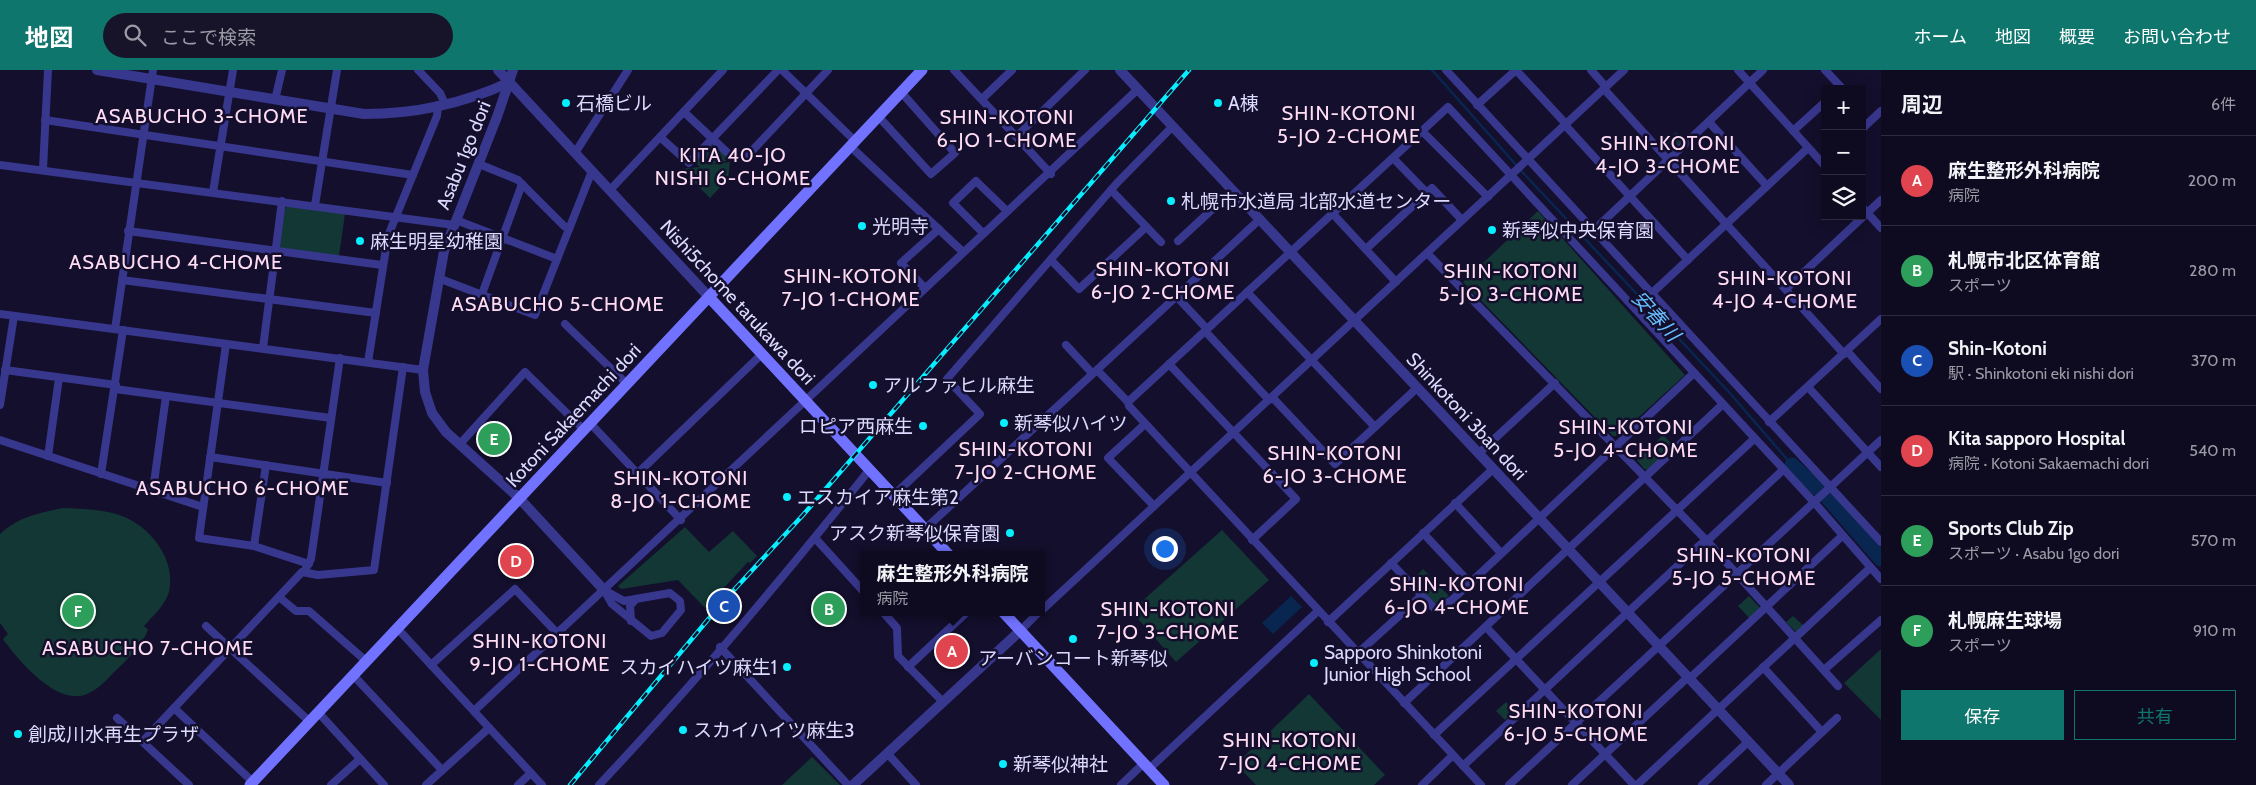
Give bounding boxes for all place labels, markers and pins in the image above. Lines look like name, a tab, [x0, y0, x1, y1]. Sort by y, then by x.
place label: 石橋ビル	[576, 92, 652, 115]
place label: A棟	[1228, 92, 1259, 115]
marker: 石橋ビル	[560, 97, 572, 109]
marker: A棟	[1212, 97, 1224, 109]
place label: 札幌市水道局 北部水道センター	[1181, 190, 1451, 213]
marker: 札幌市水道局 北部水道センター	[1165, 195, 1177, 207]
place label: 光明寺	[872, 215, 929, 238]
place label: 新琴似中央保育園	[1502, 219, 1654, 242]
marker: 光明寺	[856, 220, 868, 232]
marker: 新琴似中央保育園	[1486, 224, 1498, 236]
place label: 麻生明星幼稚園	[370, 230, 503, 253]
marker: 麻生明星幼稚園	[354, 235, 366, 247]
place label: アルファヒル麻生	[883, 374, 1035, 397]
marker: アルファヒル麻生	[867, 379, 879, 391]
place label: 新琴似ハイツ	[1014, 412, 1128, 435]
place label: ロピア西麻生	[799, 415, 913, 438]
marker: 新琴似ハイツ	[998, 417, 1010, 429]
pin: E	[478, 420, 510, 458]
marker: ロピア西麻生	[917, 420, 929, 432]
place label: エスカイア麻生第2	[797, 486, 959, 509]
marker: エスカイア麻生第2	[781, 491, 793, 503]
place label: アスク新琴似保育園	[829, 522, 1000, 545]
marker: アスク新琴似保育園	[1004, 527, 1016, 539]
pin: D	[500, 542, 532, 580]
pin: C	[708, 587, 740, 625]
pin: B	[813, 590, 845, 628]
pin: F	[62, 592, 94, 630]
pin: A	[936, 632, 968, 670]
marker: アーバンコート新琴似	[1067, 633, 1079, 645]
place label: Sapporo Shinkotoni Junior High School	[1323, 641, 1482, 686]
place label: アーバンコート新琴似	[978, 647, 1168, 670]
place label: スカイハイツ麻生1	[620, 656, 777, 679]
marker: Sapporo Shinkotoni Junior High School	[1308, 657, 1320, 669]
marker: スカイハイツ麻生1	[781, 661, 793, 673]
place label: スカイハイツ麻生3	[693, 719, 855, 742]
place label: 創成川水再生プラザ	[28, 723, 199, 746]
marker: スカイハイツ麻生3	[677, 724, 689, 736]
marker: 創成川水再生プラザ	[12, 728, 24, 740]
place label: 新琴似神社	[1013, 753, 1108, 776]
marker: 新琴似神社	[997, 758, 1009, 770]

